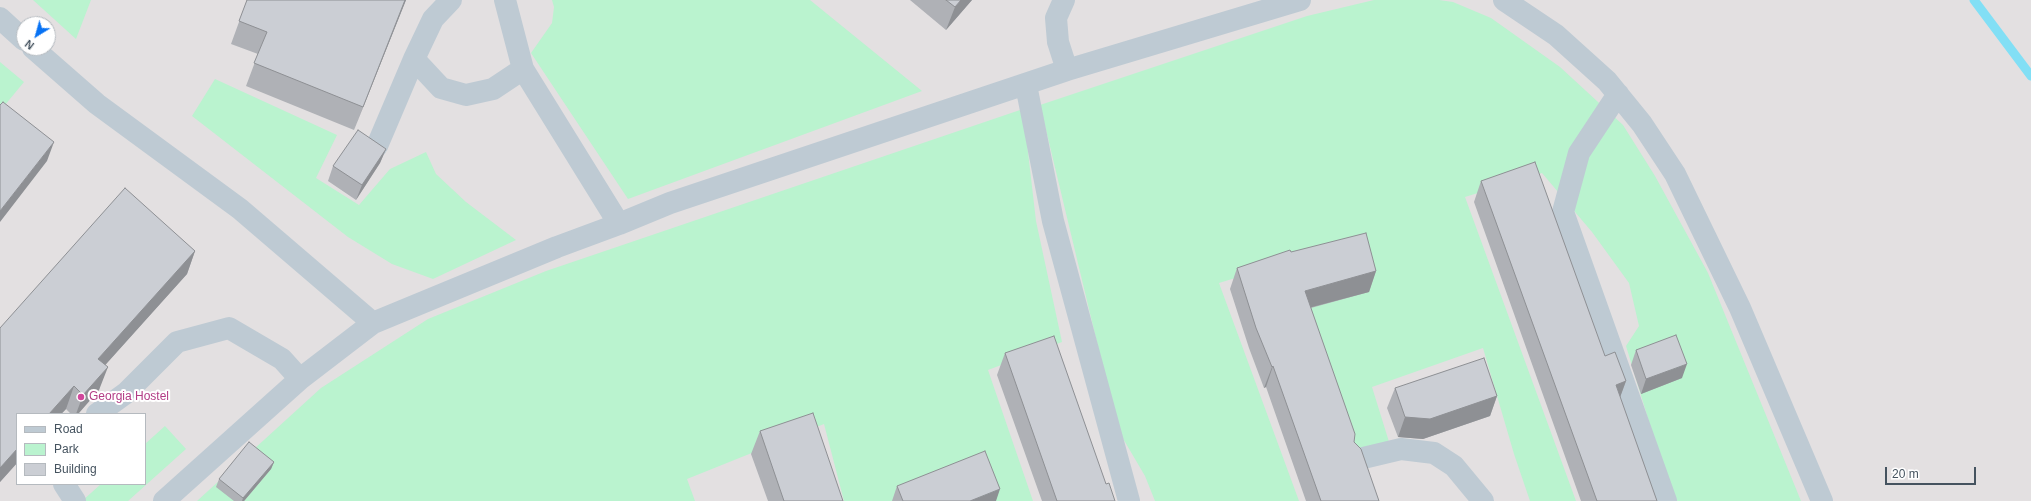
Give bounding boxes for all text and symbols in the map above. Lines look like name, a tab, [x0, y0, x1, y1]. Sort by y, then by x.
north arrow	[16, 16, 56, 56]
text: N	[23, 38, 36, 52]
place label: Georgia Hostel	[89, 390, 169, 404]
marker: Georgia Hostel	[76, 392, 86, 402]
legend	[16, 413, 146, 485]
text: Road	[54, 422, 83, 436]
text: Park	[54, 442, 79, 456]
scale bar	[1887, 459, 1978, 485]
text: Building	[54, 462, 97, 476]
text: 20 m	[1892, 467, 1919, 481]

